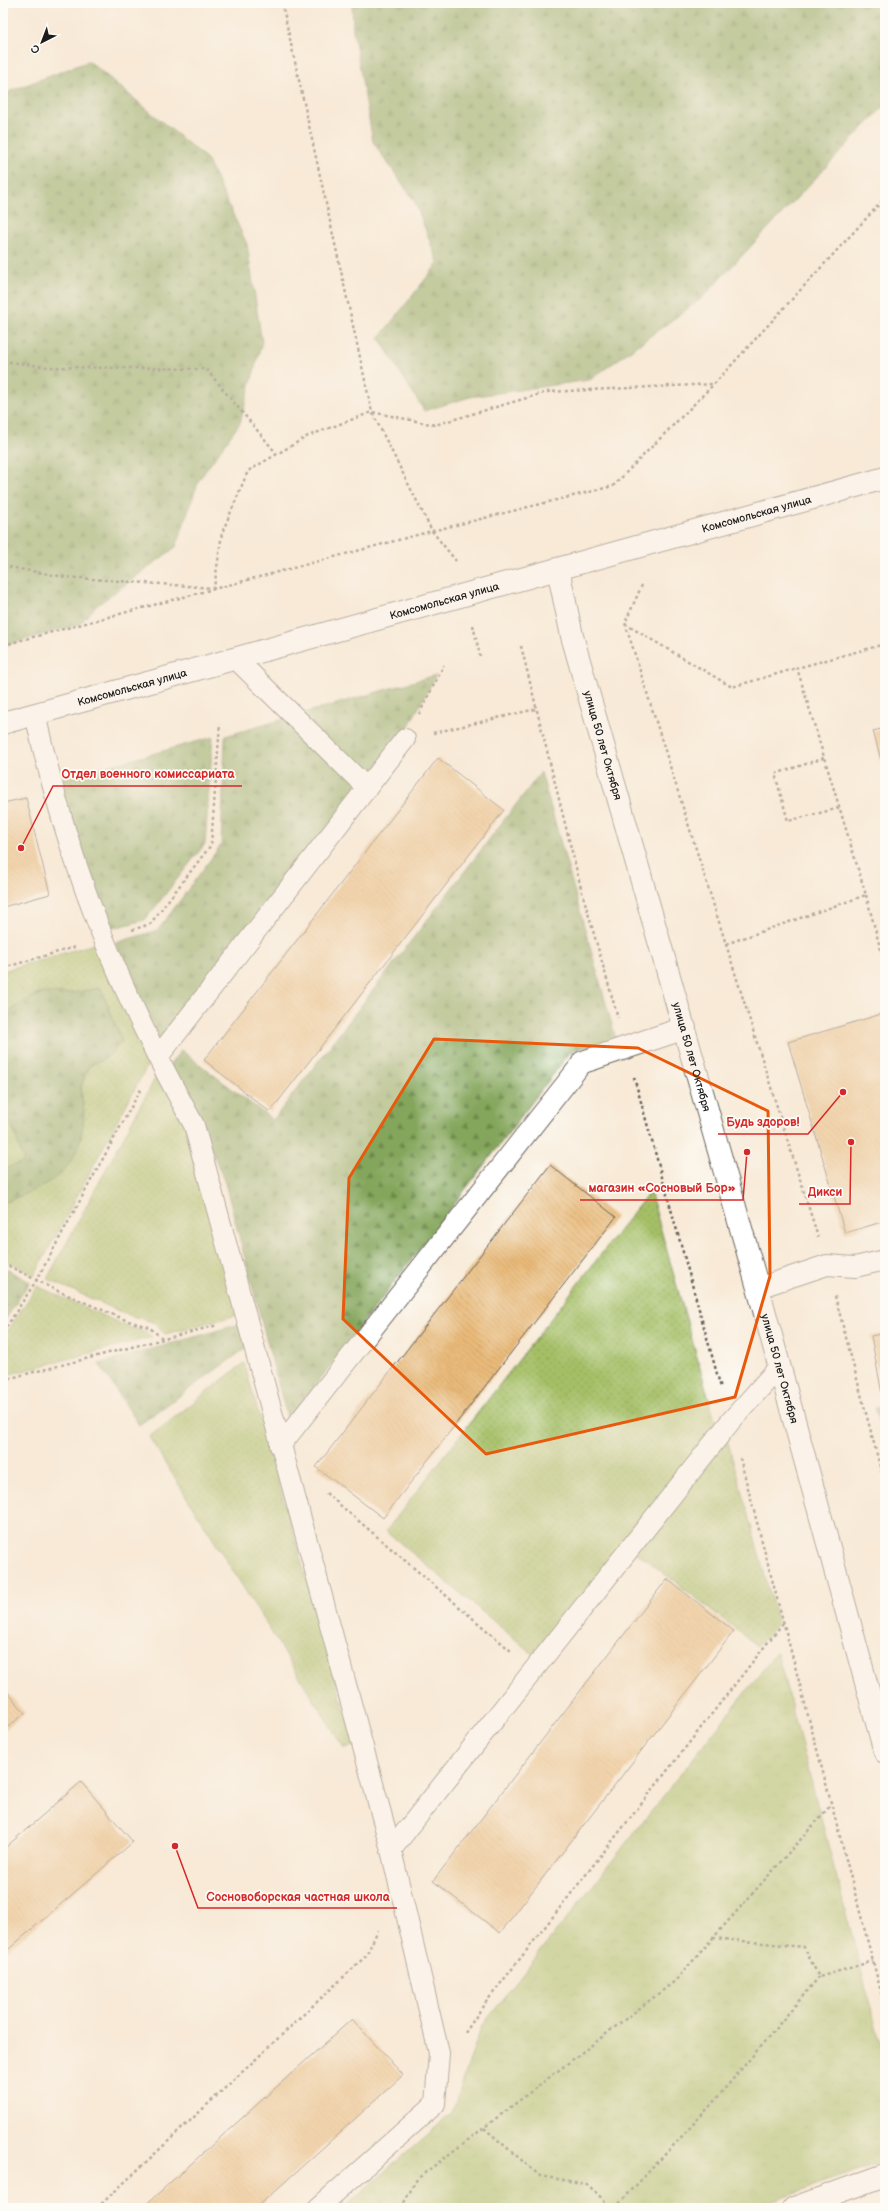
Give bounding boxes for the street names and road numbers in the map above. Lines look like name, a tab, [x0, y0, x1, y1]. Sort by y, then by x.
street label: Комсомольская улица	[700, 492, 813, 535]
street label: Комсомольская улица	[388, 579, 501, 622]
street label: Комсомольская улица	[76, 666, 189, 709]
street label: улица 50 лет Октября	[581, 689, 625, 801]
street label: улица 50 лет Октября	[670, 1001, 714, 1113]
street label: улица 50 лет Октября	[759, 1312, 801, 1425]

